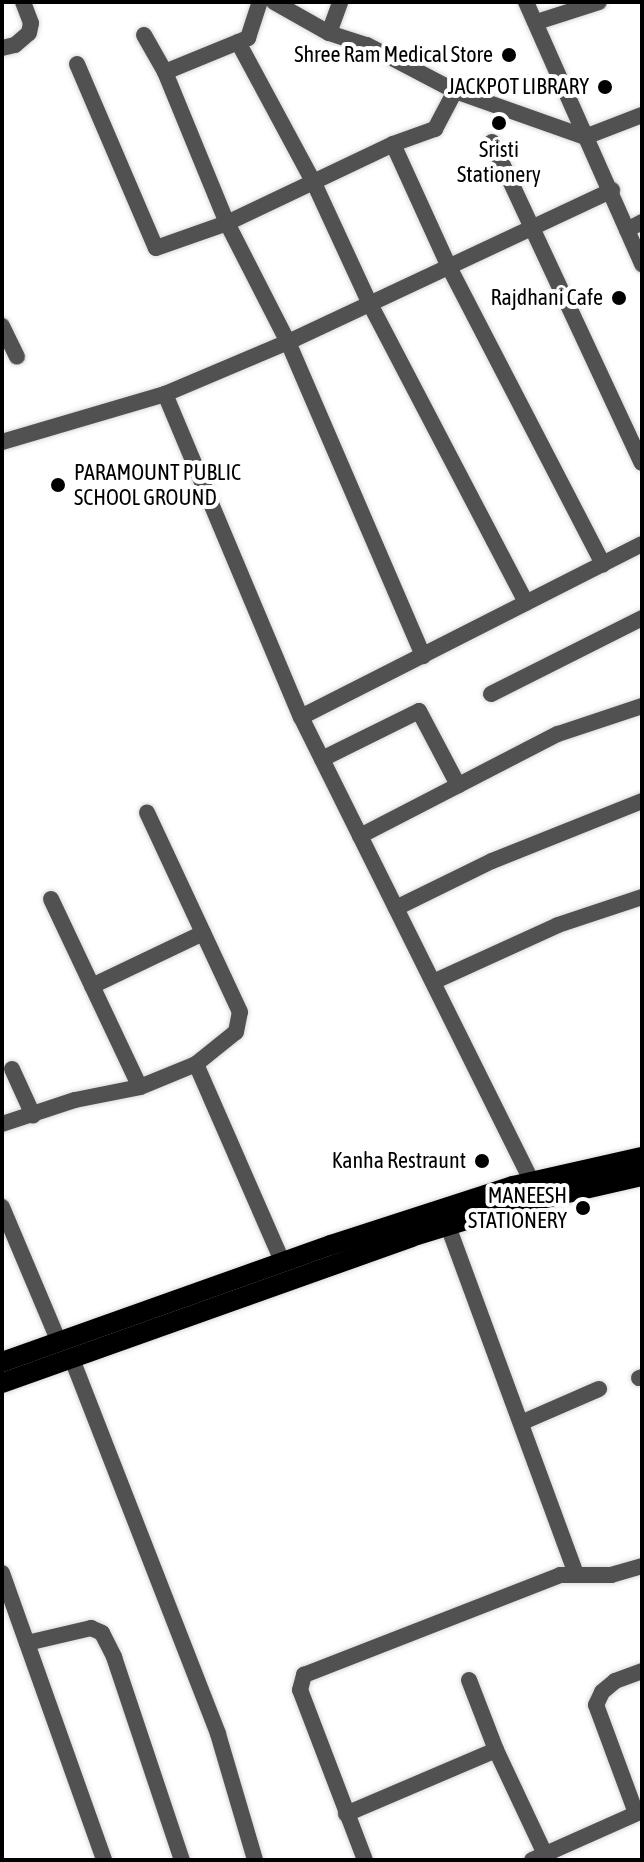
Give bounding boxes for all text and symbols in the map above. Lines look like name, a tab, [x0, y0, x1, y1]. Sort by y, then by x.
place label: Shree Ram Medical Store	[294, 42, 493, 68]
marker: Shree Ram Medical Store	[500, 46, 518, 64]
place label: JACKPOT LIBRARY	[448, 74, 589, 100]
marker: JACKPOT LIBRARY	[596, 78, 614, 96]
marker: Sristi Stationery	[490, 114, 508, 132]
place label: Sristi Stationery	[457, 136, 541, 188]
place label: Rajdhani Cafe	[490, 285, 603, 311]
marker: Rajdhani Cafe	[610, 289, 628, 307]
place label: PARAMOUNT PUBLIC SCHOOL GROUND	[74, 459, 241, 510]
marker: PARAMOUNT PUBLIC SCHOOL GROUND	[49, 476, 67, 494]
place label: Kanha Restraunt	[332, 1148, 466, 1174]
marker: Kanha Restraunt	[473, 1152, 491, 1170]
place label: MANEESH STATIONERY	[468, 1182, 567, 1234]
marker: MANEESH STATIONERY	[574, 1199, 592, 1217]

